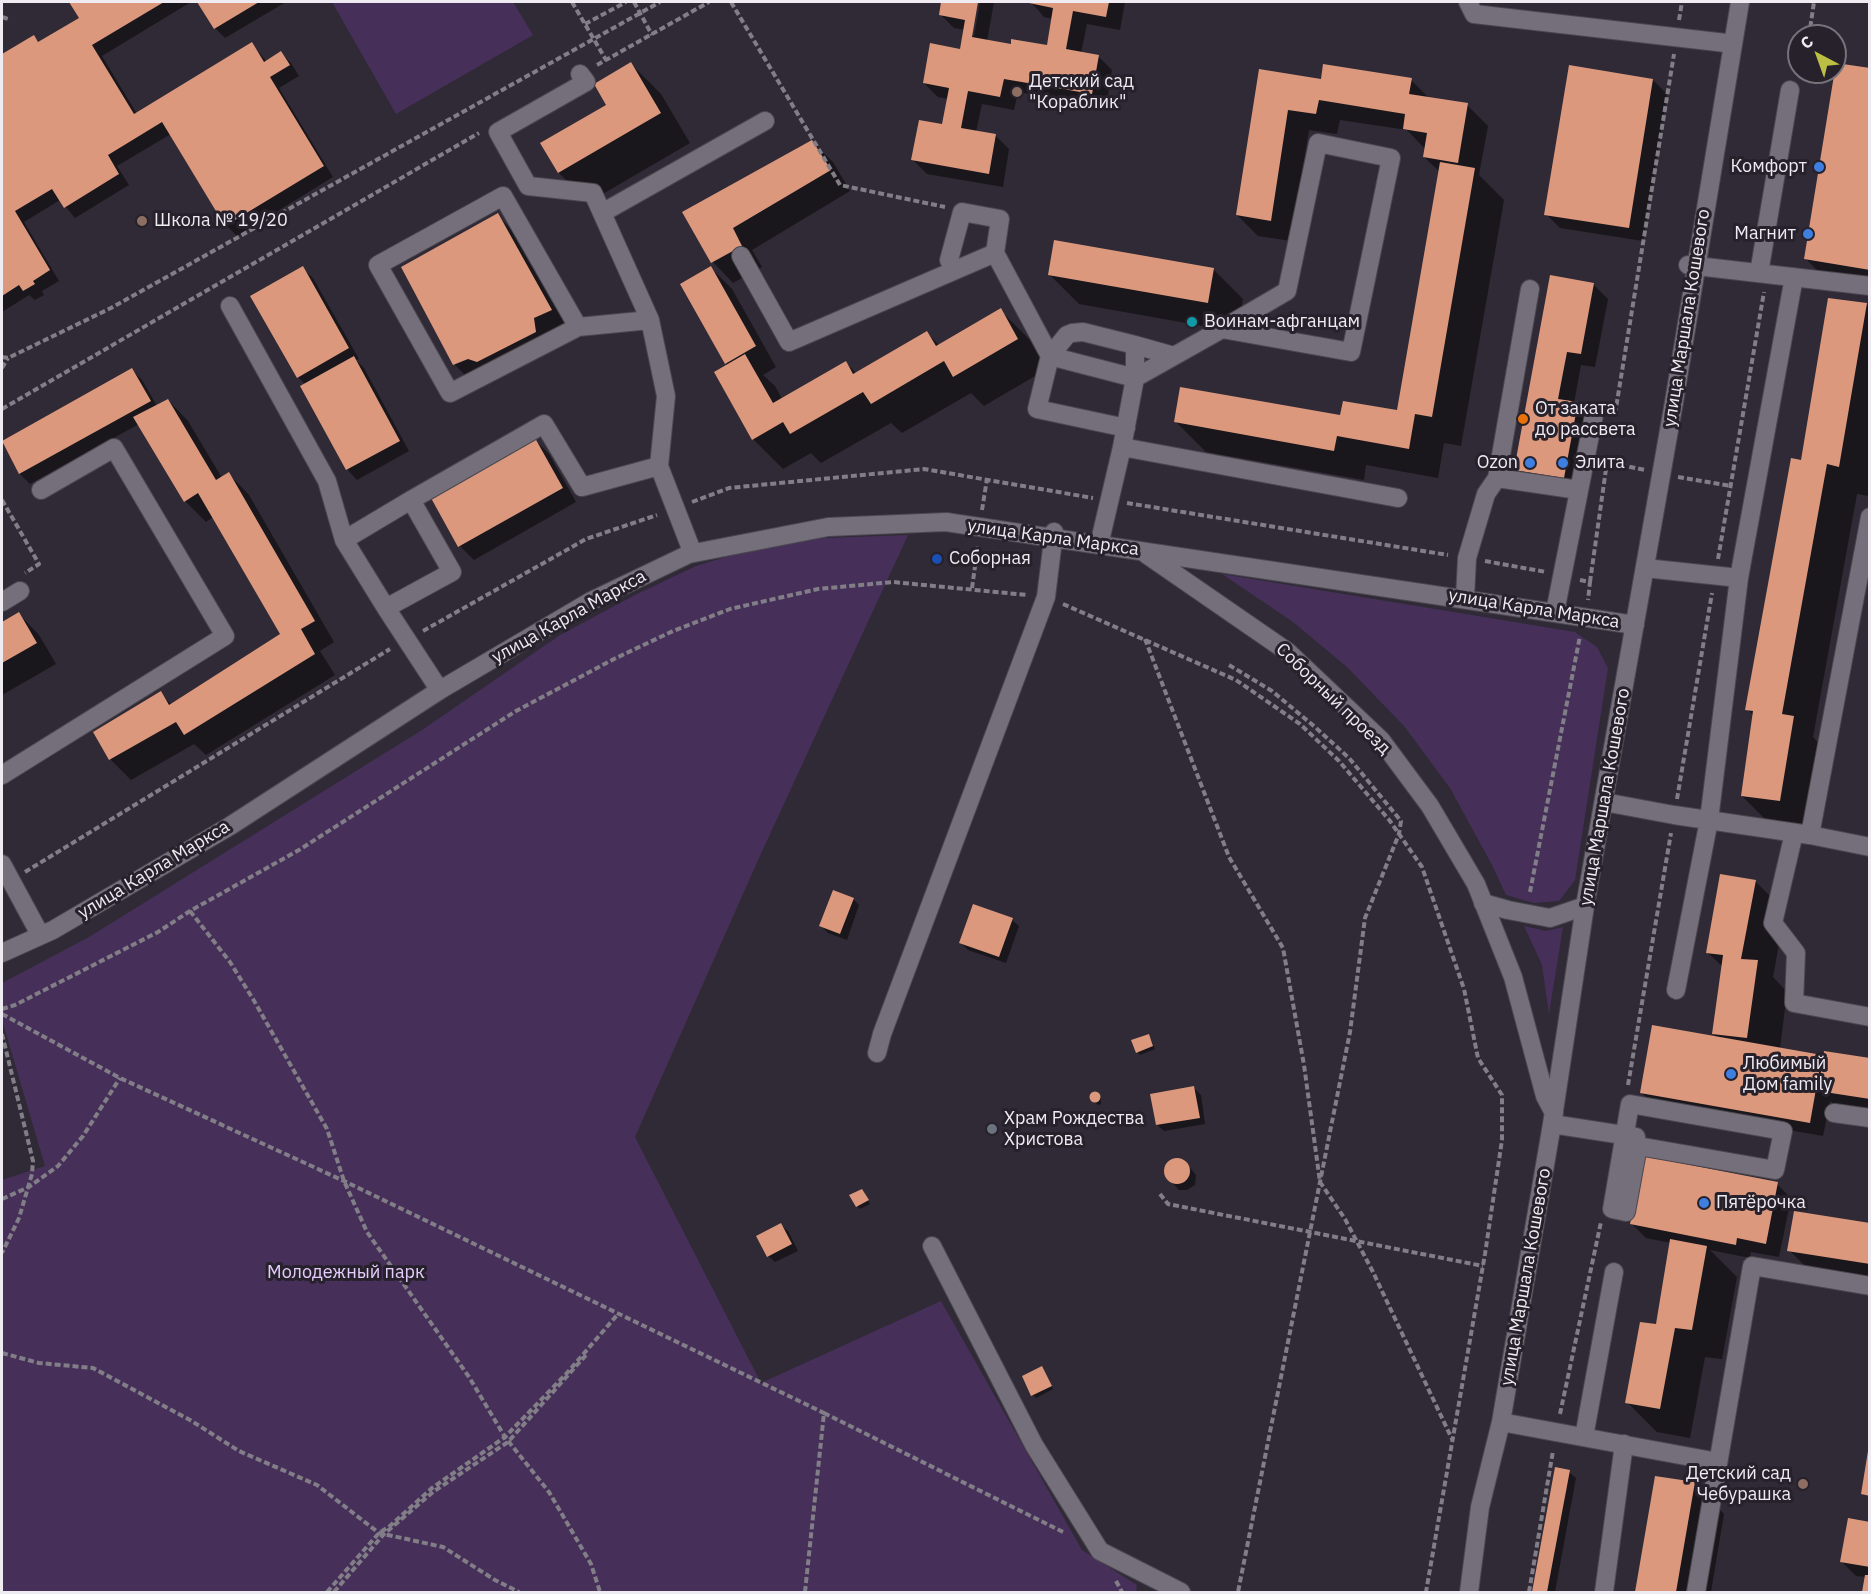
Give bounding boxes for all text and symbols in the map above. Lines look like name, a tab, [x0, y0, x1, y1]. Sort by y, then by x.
north arrow	[1787, 24, 1847, 84]
text: С	[1796, 31, 1817, 53]
place label: Детский сад "Кораблик"	[1029, 71, 1134, 113]
marker: Детский сад "Кораблик"	[1010, 85, 1024, 99]
place label: Комфорт	[1731, 156, 1807, 178]
marker: Комфорт	[1812, 160, 1826, 174]
street label: улица Маршала Кошевого	[1659, 207, 1715, 429]
place label: Школа № 19/20	[154, 210, 288, 232]
marker: Школа № 19/20	[135, 214, 149, 228]
place label: Магнит	[1734, 223, 1796, 245]
marker: Магнит	[1801, 227, 1815, 241]
place label: Воинам-афганцам	[1204, 311, 1360, 333]
marker: Воинам-афганцам	[1185, 315, 1199, 329]
place label: От заката до рассвета	[1535, 398, 1636, 440]
marker: От заката до рассвета	[1516, 412, 1530, 426]
place label: Ozon	[1477, 452, 1518, 474]
place label: Элита	[1575, 452, 1625, 474]
marker: Ozon	[1523, 456, 1537, 470]
marker: Элита	[1556, 456, 1570, 470]
street label: улица Карла Маркса	[966, 515, 1140, 561]
place label: Соборная	[949, 548, 1031, 570]
marker: Соборная	[930, 552, 944, 566]
street label: улица Карла Маркса	[488, 566, 650, 668]
street label: улица Карла Маркса	[1447, 585, 1621, 633]
street label: Соборный проезд	[1271, 639, 1395, 759]
street label: улица Маршала Кошевого	[1575, 687, 1635, 907]
street label: улица Карла Маркса	[74, 816, 234, 924]
place label: Любимый Дом family	[1743, 1053, 1832, 1096]
marker: Любимый Дом family	[1724, 1067, 1738, 1081]
place label: Храм Рождества Христова	[1004, 1108, 1144, 1150]
marker: Храм Рождества Христова	[985, 1122, 999, 1136]
street label: улица Маршала Кошевого	[1496, 1167, 1556, 1387]
place label: Пятёрочка	[1716, 1192, 1806, 1214]
marker: Пятёрочка	[1697, 1196, 1711, 1210]
park label: Молодежный парк	[267, 1262, 425, 1284]
place label: Детский сад Чебурашка	[1686, 1463, 1791, 1506]
marker: Детский сад Чебурашка	[1796, 1477, 1810, 1491]

